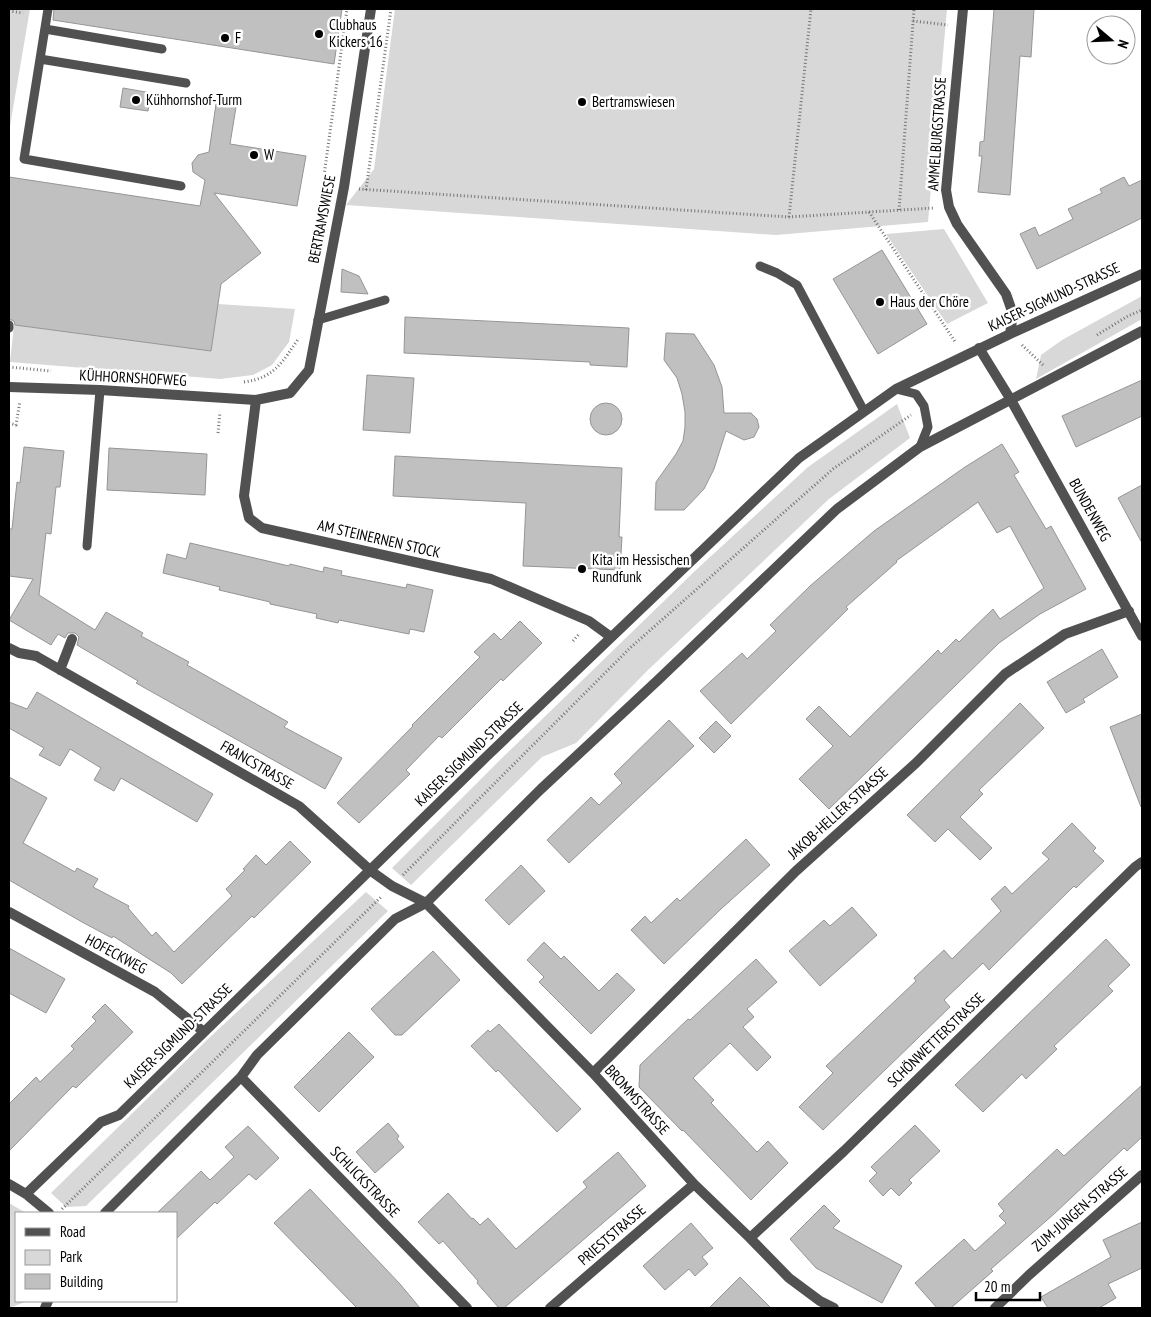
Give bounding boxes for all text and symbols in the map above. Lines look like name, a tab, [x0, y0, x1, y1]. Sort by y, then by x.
place label: Clubhaus Kickers 16	[329, 15, 383, 51]
north arrow	[1086, 15, 1136, 65]
place label: F	[235, 28, 241, 47]
marker: Clubhaus Kickers 16	[313, 28, 325, 40]
marker: F	[219, 32, 231, 44]
text: N	[1114, 38, 1133, 51]
street label: AMMELBURGSTRASSE	[923, 76, 950, 192]
place label: Kühhornshof-Turm	[146, 90, 242, 109]
place label: Bertramswiesen	[592, 92, 675, 111]
marker: Kühhornshof-Turm	[130, 94, 142, 106]
marker: Bertramswiesen	[576, 96, 588, 108]
place label: W	[264, 145, 274, 164]
marker: W	[248, 149, 260, 161]
street label: BERTRAMSWIESE	[304, 173, 339, 265]
street label: KAISER-SIGMUND-STRASSE	[985, 258, 1123, 335]
place label: Haus der Chöre	[890, 292, 969, 311]
marker: Haus der Chöre	[874, 296, 886, 308]
street label: KÜHHORNSHOFWEG	[79, 365, 187, 390]
street label: BUNDENWEG	[1065, 475, 1116, 545]
street label: AM STEINERNEN STOCK	[316, 515, 443, 562]
place label: Kita im Hessischen Rundfunk	[592, 550, 690, 586]
marker: Kita im Hessischen Rundfunk	[576, 563, 588, 575]
street label: KAISER-SIGMUND-STRASSE	[411, 697, 527, 810]
street label: FRANCSTRASSE	[217, 736, 297, 793]
street label: JAKOB-HELLER-STRASSE	[783, 763, 892, 863]
street label: HOFECKWEG	[82, 929, 150, 978]
street label: KAISER-SIGMUND-STRASSE	[120, 979, 236, 1092]
street label: SCHÖNWETTERSTRASSE	[883, 988, 988, 1091]
street label: BROMMSTRASSE	[601, 1061, 674, 1139]
street label: SCHLICKSTRASSE	[327, 1142, 404, 1221]
street label: ZUM-JUNGEN-STRASSE	[1028, 1162, 1131, 1255]
street label: PRIESTSTRASSE	[574, 1200, 649, 1269]
legend	[15, 1212, 178, 1302]
text: Road	[60, 1222, 86, 1241]
text: Park	[60, 1247, 82, 1266]
scale bar	[976, 1270, 1040, 1302]
text: Building	[60, 1272, 103, 1291]
text: 20 m	[984, 1277, 1010, 1296]

